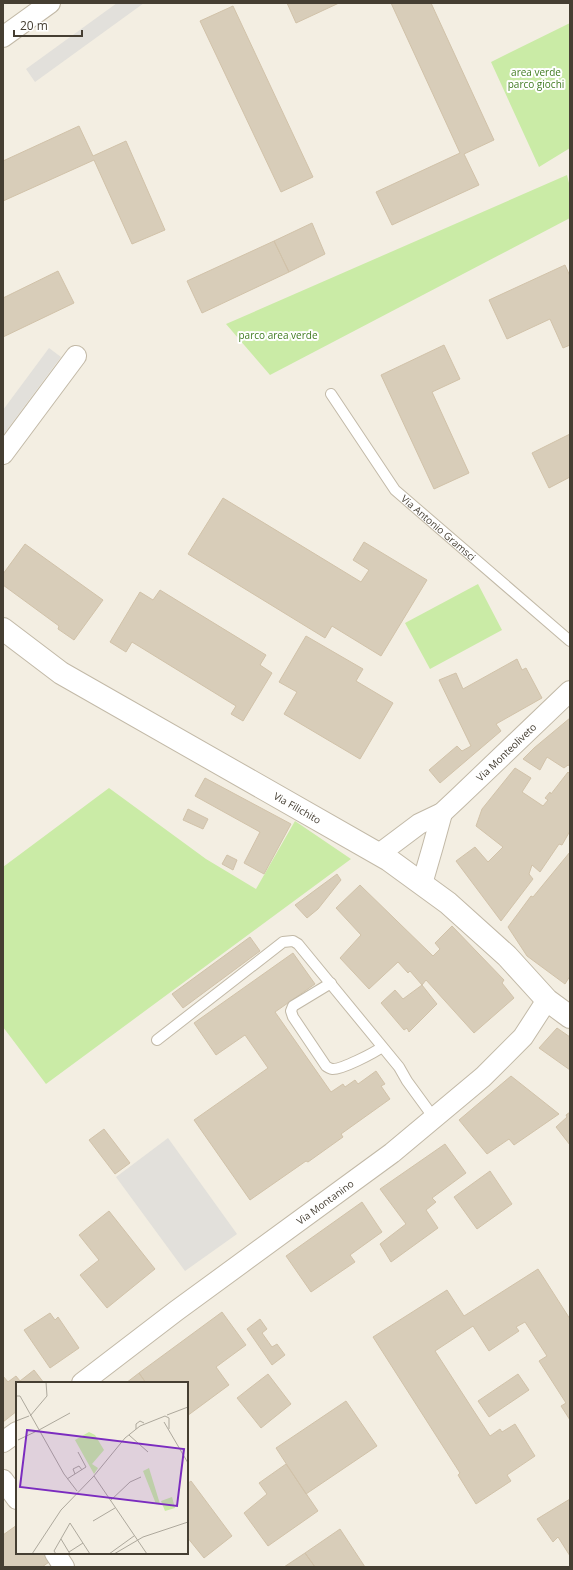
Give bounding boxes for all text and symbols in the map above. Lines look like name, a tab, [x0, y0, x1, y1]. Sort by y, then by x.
scale bar	[14, 12, 82, 38]
text: 20 m	[20, 17, 48, 34]
park label: area verde parco giochi	[508, 65, 564, 91]
park label: parco area verde	[238, 328, 318, 342]
street label: Via Antonio Gramsci	[398, 492, 479, 564]
street label: Via Monteoliveto	[473, 720, 539, 784]
street label: Via Filichito	[271, 789, 324, 827]
street label: Via Montanino	[293, 1176, 356, 1228]
inset map	[16, 1382, 188, 1554]

